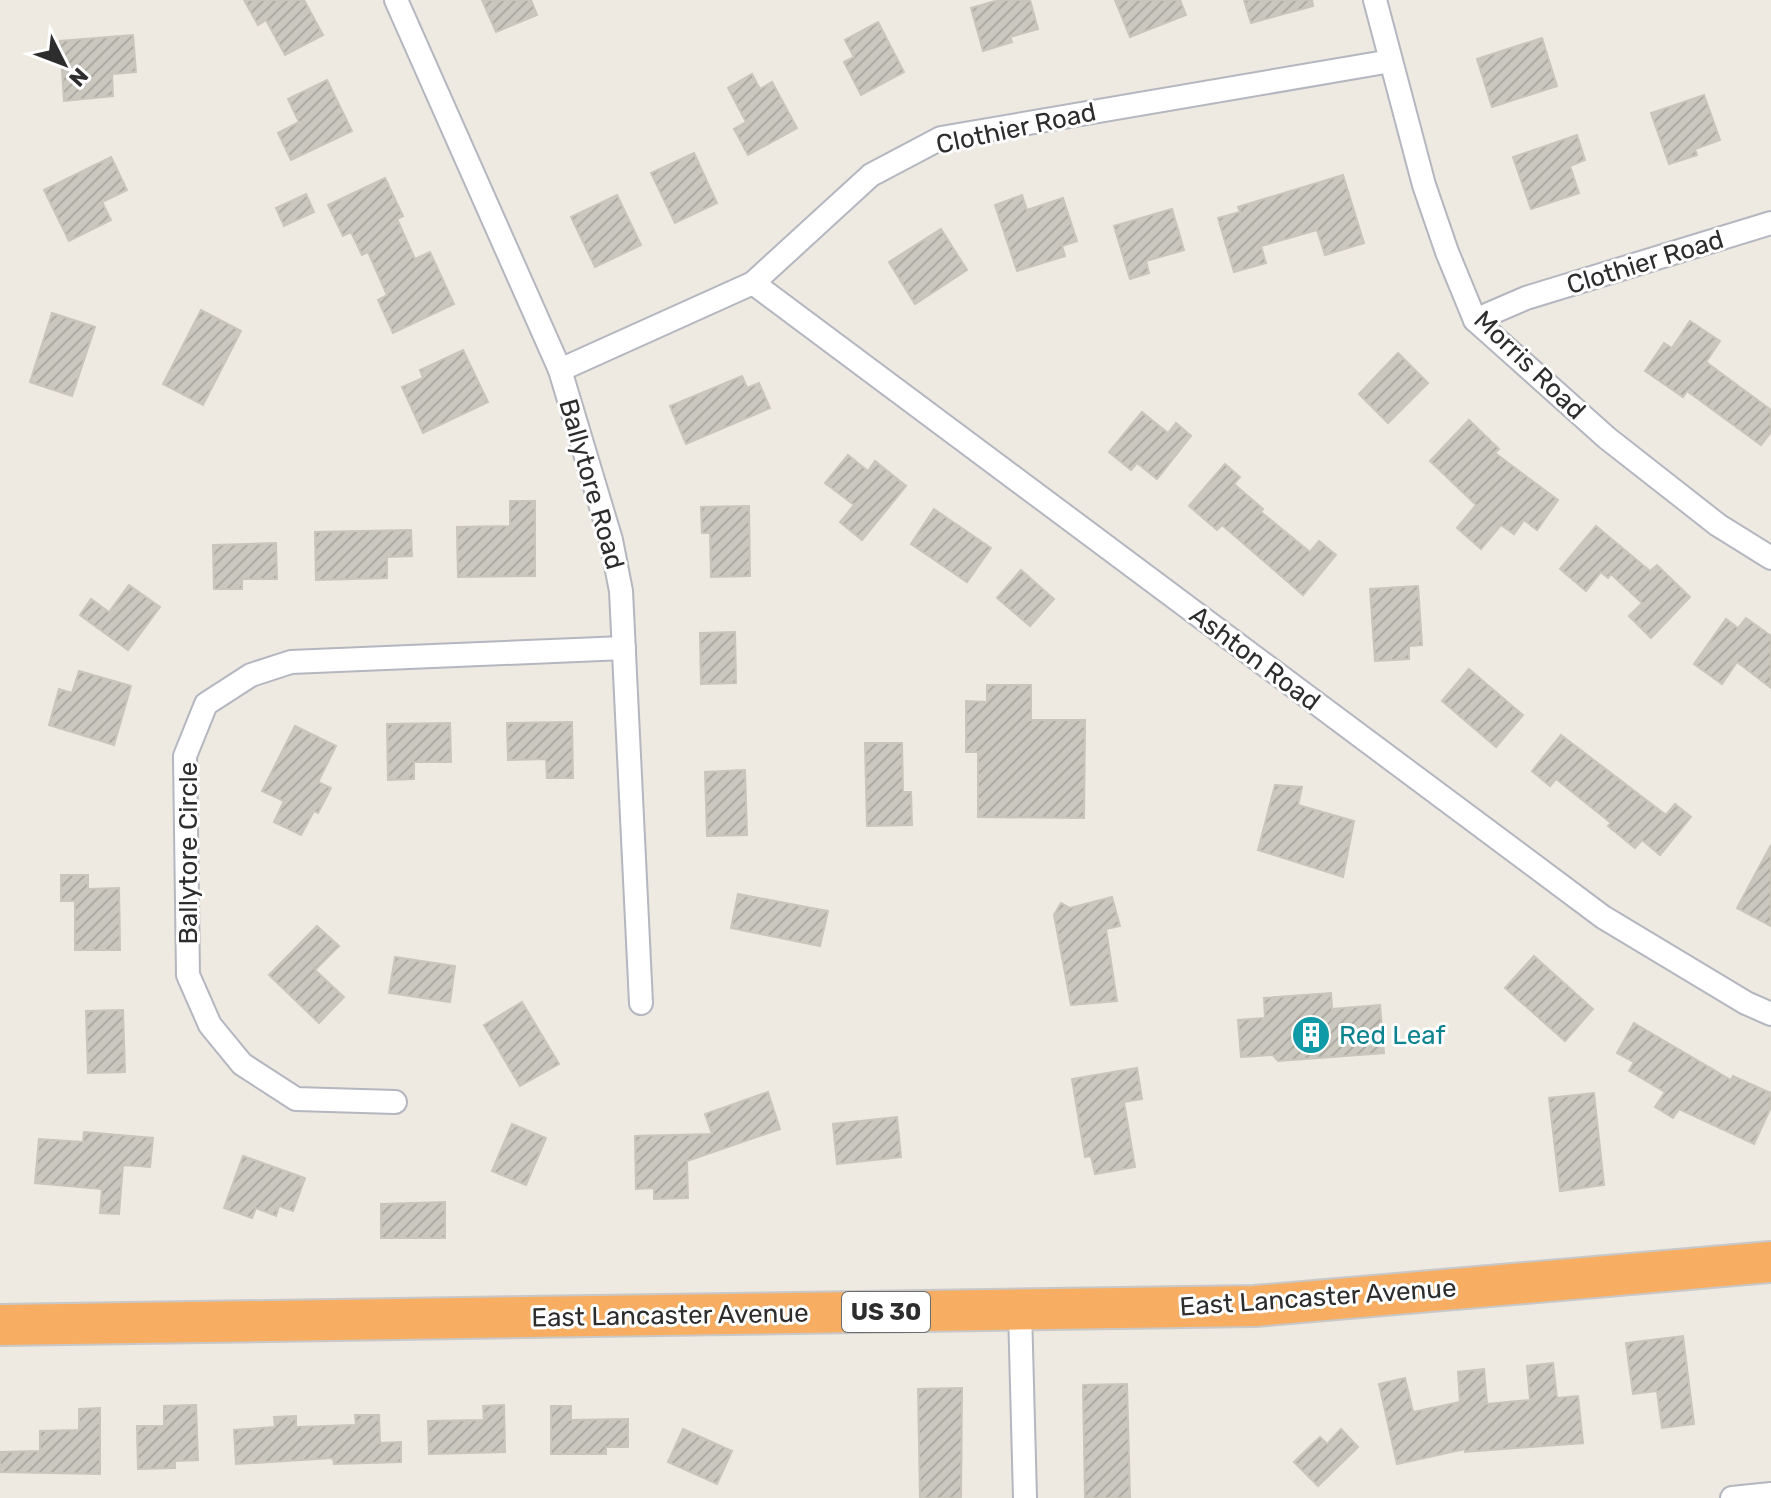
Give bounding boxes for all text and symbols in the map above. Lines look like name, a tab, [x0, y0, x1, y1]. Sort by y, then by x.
north arrow	[24, 24, 104, 104]
text: N	[63, 62, 94, 92]
street label: Clothier Road	[933, 96, 1099, 161]
street label: Clothier Road	[1563, 224, 1727, 301]
street label: Morris Road	[1467, 305, 1592, 426]
street label: Ballytore Road	[552, 395, 631, 573]
street label: Ashton Road	[1183, 599, 1326, 717]
street label: Ballytore Circle	[173, 762, 204, 944]
building icon: Red Leaf	[1290, 1014, 1332, 1056]
place label: Red Leaf	[1339, 1020, 1445, 1051]
street label: East Lancaster Avenue	[1179, 1272, 1457, 1323]
road number: US 30	[842, 1292, 930, 1332]
street label: East Lancaster Avenue	[531, 1298, 809, 1333]

